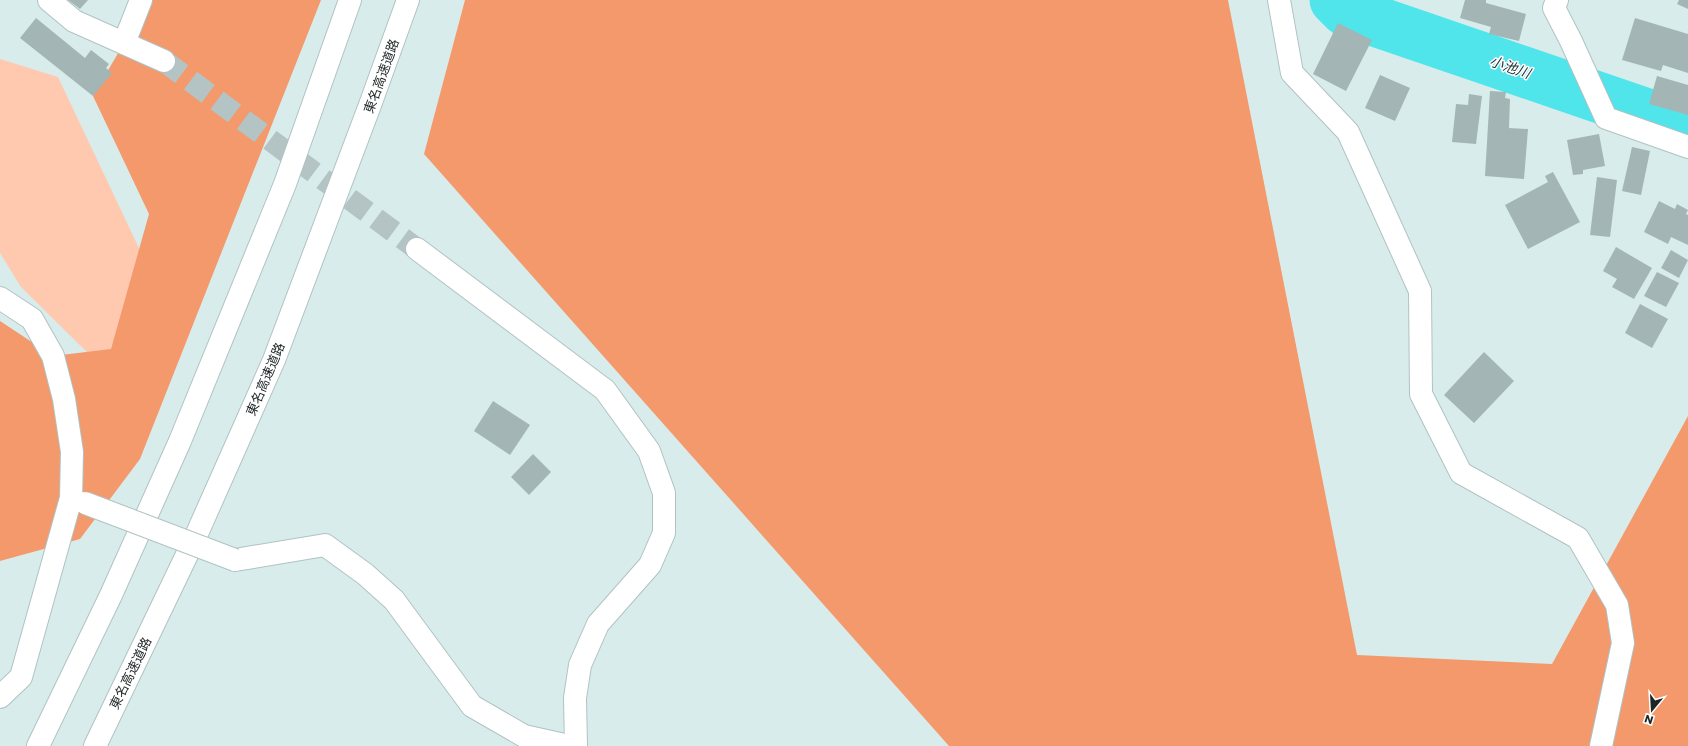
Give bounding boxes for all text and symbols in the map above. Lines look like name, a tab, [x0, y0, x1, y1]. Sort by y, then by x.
street label: 東名高速道路	[359, 36, 404, 116]
water label: 小池川	[1487, 51, 1535, 84]
street label: 東名高速道路	[241, 340, 289, 419]
street label: 東名高速道路	[105, 634, 156, 712]
north arrow	[1632, 690, 1672, 730]
text: N	[1642, 711, 1655, 728]

